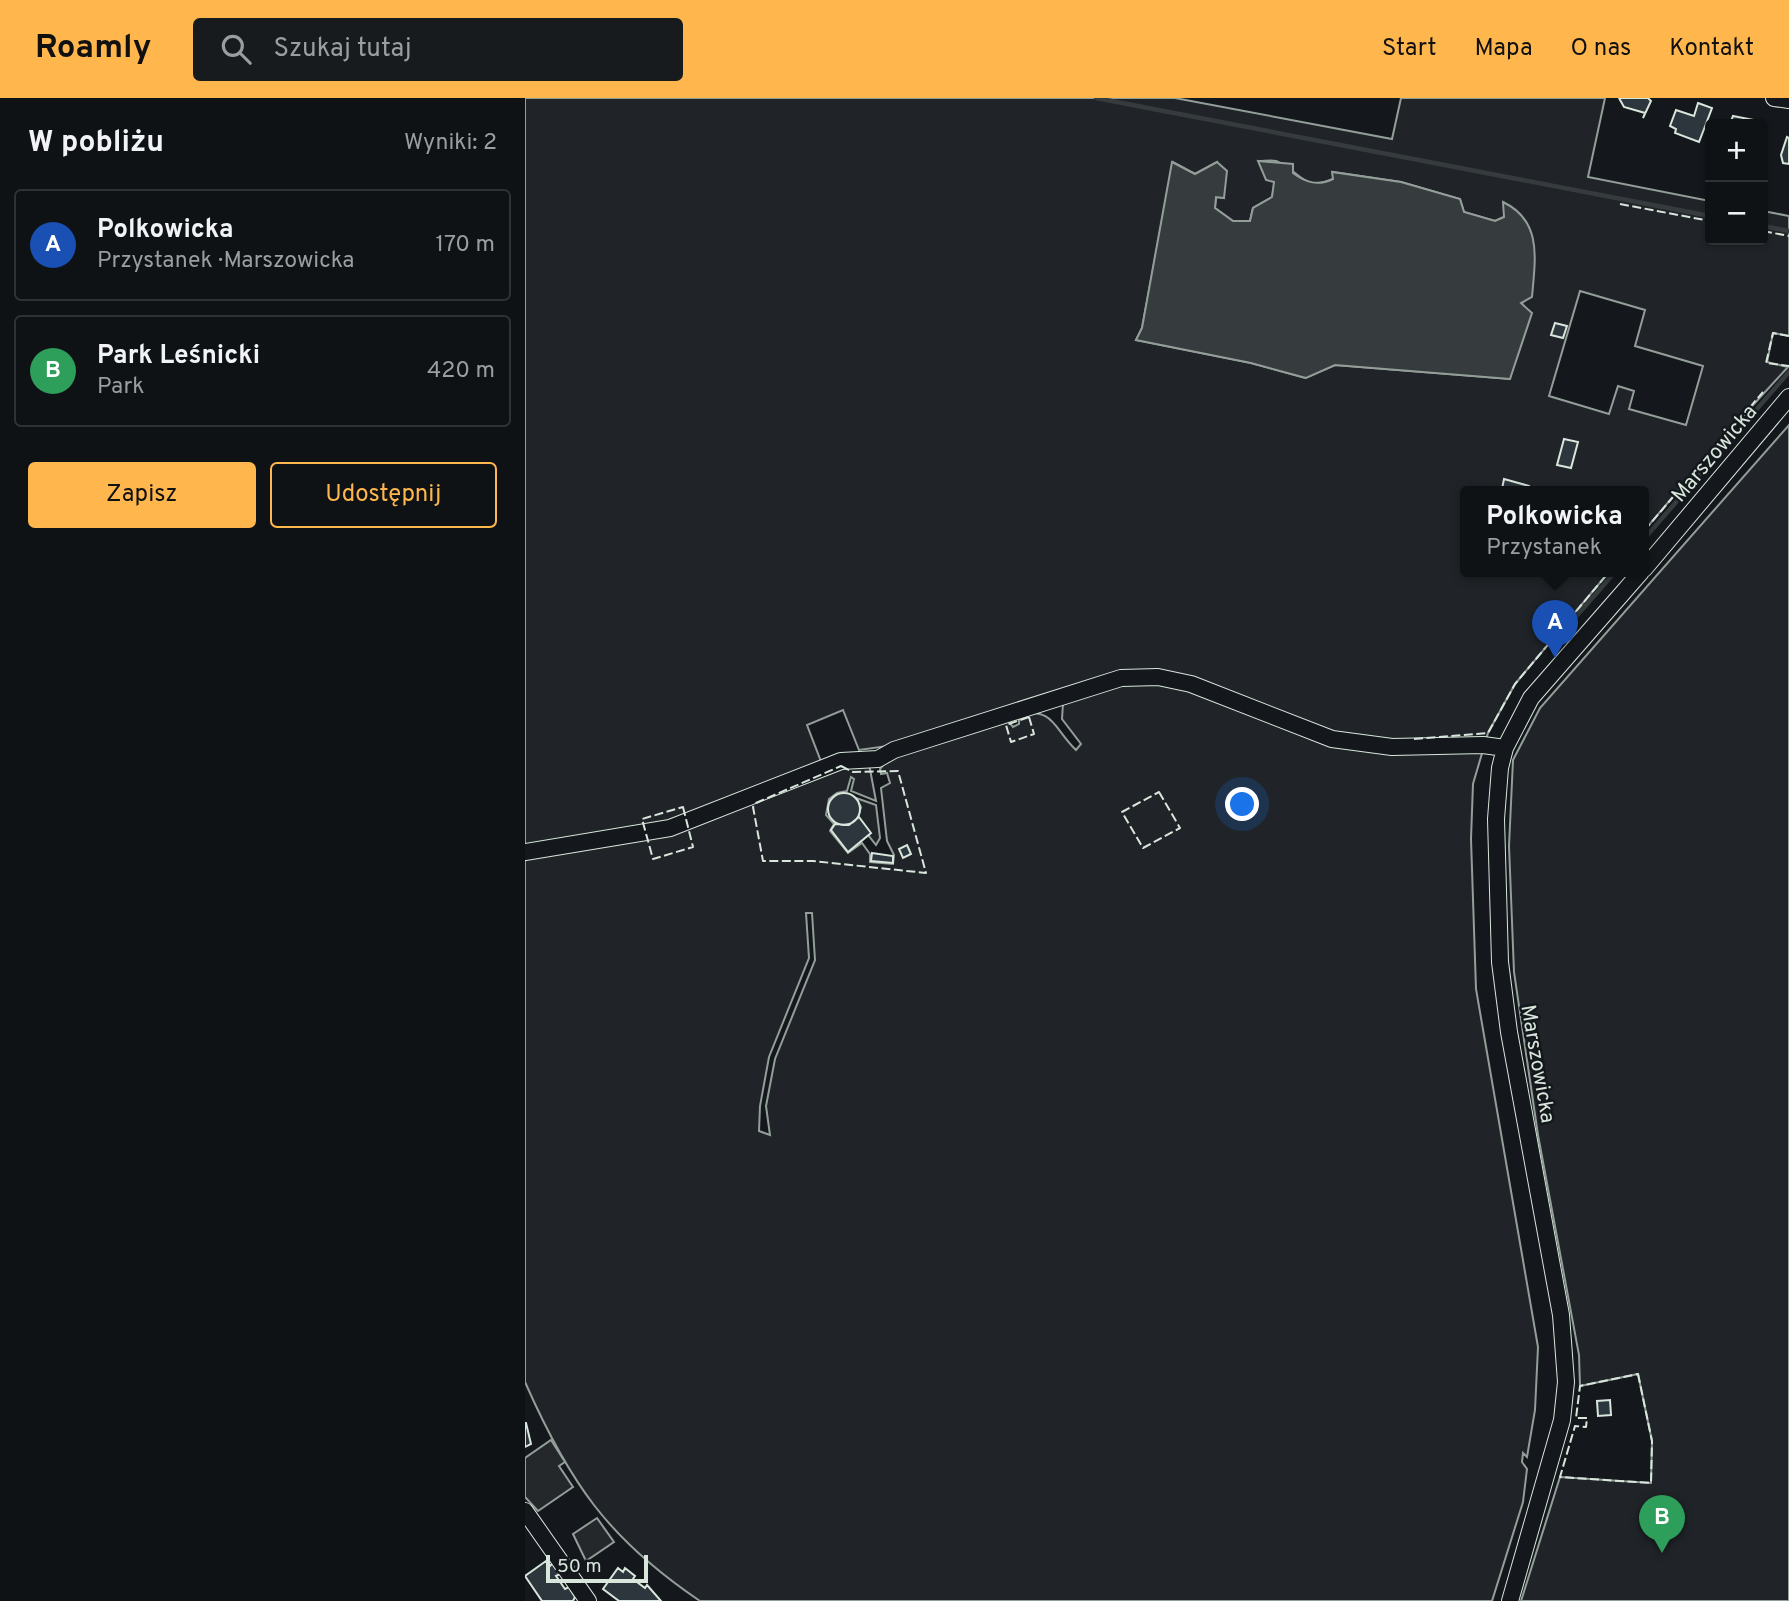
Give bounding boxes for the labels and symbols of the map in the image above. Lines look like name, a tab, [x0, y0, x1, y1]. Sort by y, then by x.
street label: Marszowicka	[1666, 400, 1764, 508]
pin: A	[1532, 600, 1578, 658]
your location	[1225, 787, 1259, 821]
street label: Marszowicka	[1513, 1003, 1561, 1125]
pin: B	[1639, 1495, 1685, 1553]
scale bar	[546, 1552, 647, 1584]

